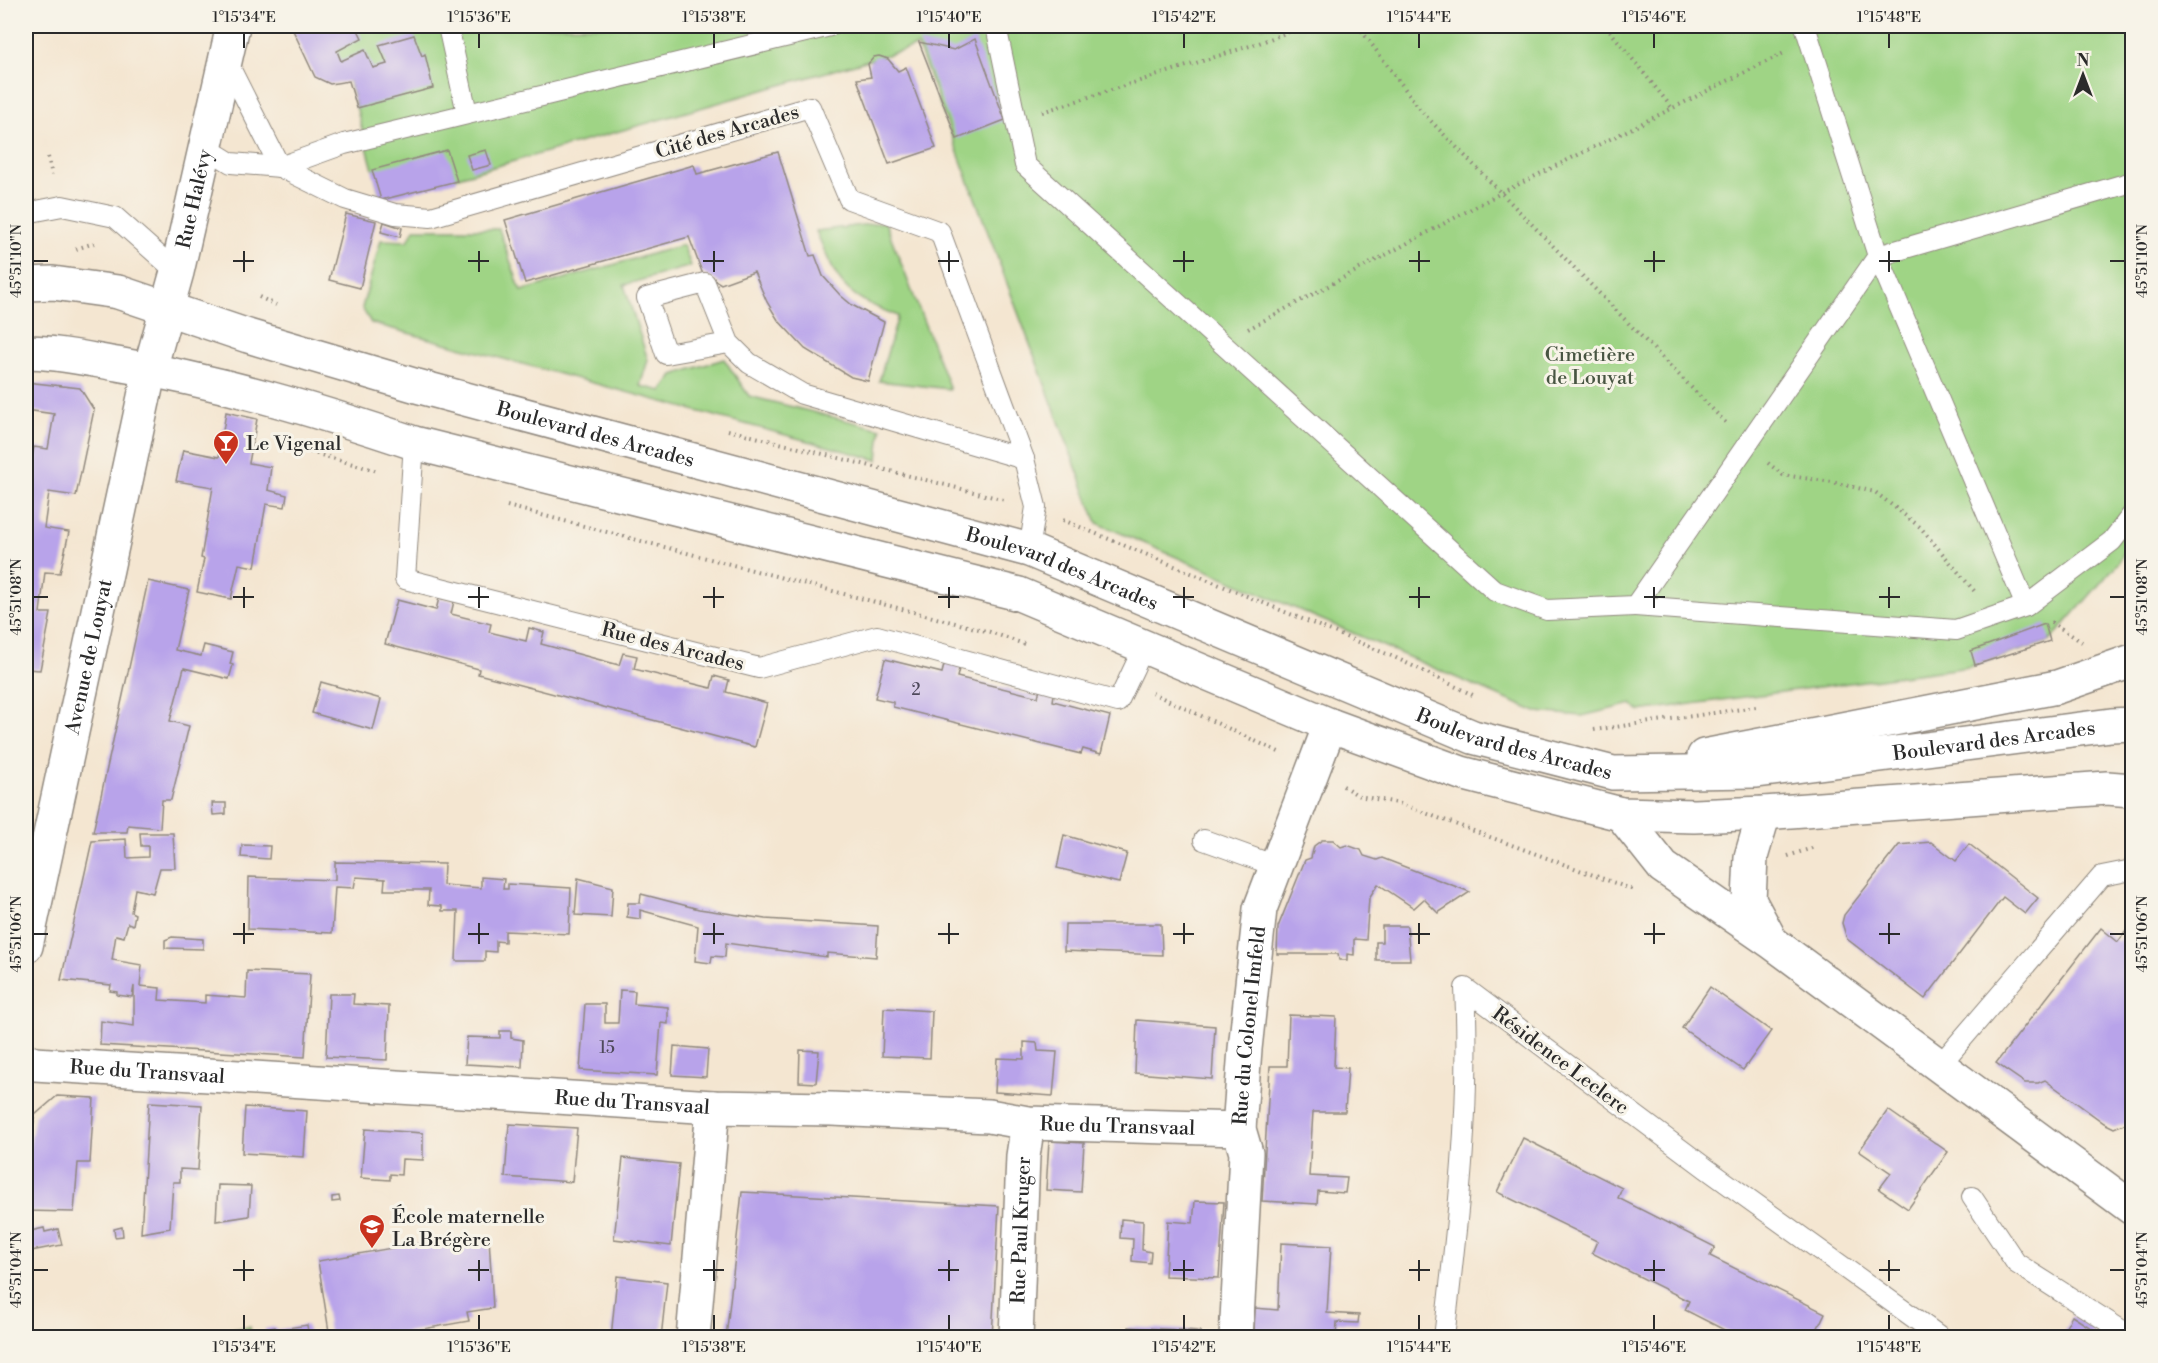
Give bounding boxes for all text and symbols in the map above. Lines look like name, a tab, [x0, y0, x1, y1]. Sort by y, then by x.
text: 1°15'34"E	[212, 8, 276, 27]
text: 1°15'36"E	[447, 8, 511, 27]
text: 1°15'38"E	[682, 8, 746, 27]
text: 1°15'40"E	[916, 8, 982, 27]
text: 1°15'42"E	[1152, 8, 1216, 27]
text: 1°15'44"E	[1387, 8, 1451, 27]
text: 1°15'46"E	[1622, 8, 1686, 27]
text: 1°15'48"E	[1857, 8, 1921, 27]
north arrow	[2053, 45, 2113, 105]
text: N	[2077, 51, 2090, 71]
street label: Cité des Arcades	[653, 100, 802, 165]
street label: Rue Halévy	[172, 147, 219, 251]
text: 45°51'10"N	[7, 224, 26, 298]
text: 45°51'10"N	[2133, 224, 2152, 298]
park label: Cimetière de Louyat	[1545, 343, 1635, 391]
street label: Boulevard des Arcades	[493, 397, 697, 474]
bar icon: Le Vigenal	[211, 428, 241, 466]
place label: Le Vigenal	[246, 432, 341, 457]
street label: Boulevard des Arcades	[962, 522, 1161, 617]
text: 45°51'08"N	[7, 559, 26, 635]
text: 45°51'08"N	[2133, 559, 2152, 635]
street label: Avenue de Louyat	[61, 577, 119, 738]
street label: Rue des Arcades	[599, 618, 747, 677]
house number: 2	[911, 680, 921, 700]
street label: Boulevard des Arcades	[1411, 703, 1615, 786]
street label: Boulevard des Arcades	[1891, 716, 2097, 767]
text: 45°51'06"N	[7, 896, 26, 972]
text: 45°51'06"N	[2133, 896, 2152, 972]
street label: Rue du Colonel Imfeld	[1228, 924, 1272, 1126]
street label: Résidence Leclerc	[1487, 1002, 1633, 1121]
house number: 15	[599, 1038, 615, 1058]
street label: Rue du Transvaal	[69, 1055, 226, 1090]
street label: Rue du Transvaal	[554, 1086, 711, 1121]
street label: Rue du Transvaal	[1039, 1112, 1195, 1142]
street label: Rue Paul Kruger	[1006, 1155, 1037, 1304]
place label: École maternelle La Brégère	[392, 1204, 545, 1253]
school or university icon: École maternelle La Brégère	[357, 1212, 387, 1250]
text: 45°51'04"N	[7, 1232, 26, 1308]
text: 45°51'04"N	[2133, 1232, 2152, 1308]
text: 1°15'34"E	[212, 1338, 276, 1357]
text: 1°15'36"E	[447, 1338, 511, 1357]
text: 1°15'38"E	[682, 1338, 746, 1357]
text: 1°15'40"E	[916, 1338, 982, 1357]
text: 1°15'42"E	[1152, 1338, 1216, 1357]
text: 1°15'44"E	[1387, 1338, 1451, 1357]
text: 1°15'46"E	[1622, 1338, 1686, 1357]
text: 1°15'48"E	[1857, 1338, 1921, 1357]

